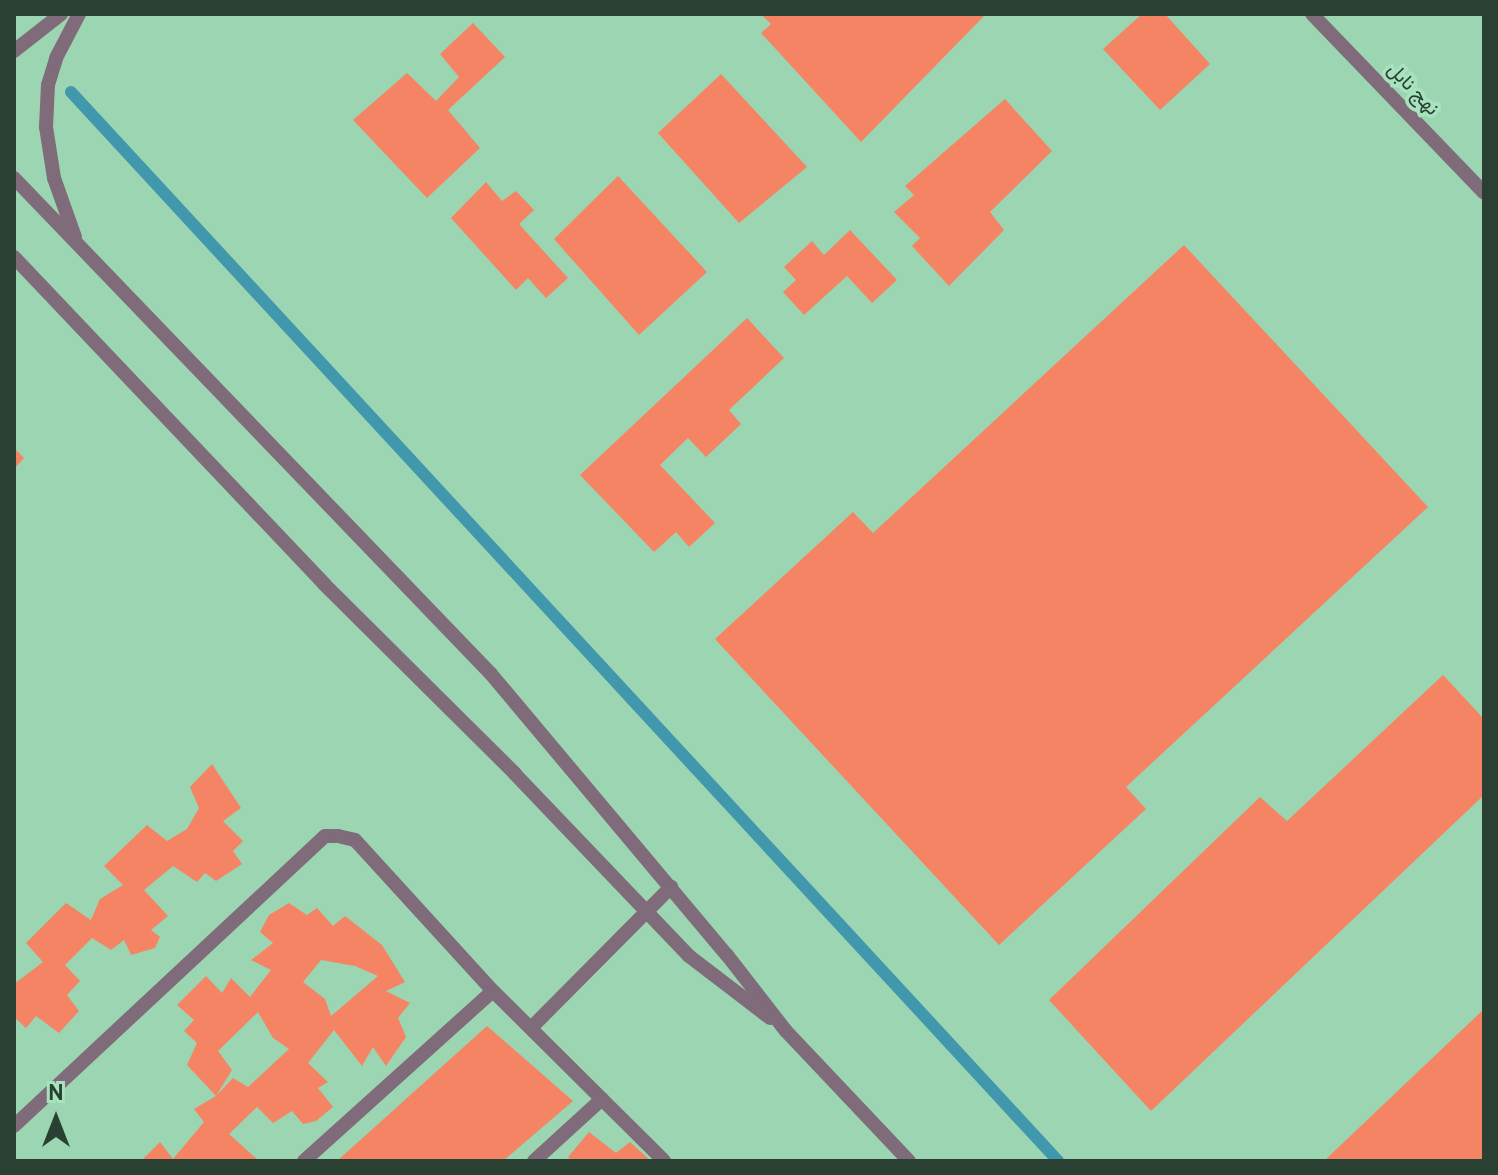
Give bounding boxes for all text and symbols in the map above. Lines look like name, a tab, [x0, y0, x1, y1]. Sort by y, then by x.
street label: نهج نابل	[1381, 59, 1443, 121]
north arrow	[16, 1079, 96, 1159]
text: N	[48, 1081, 64, 1108]

